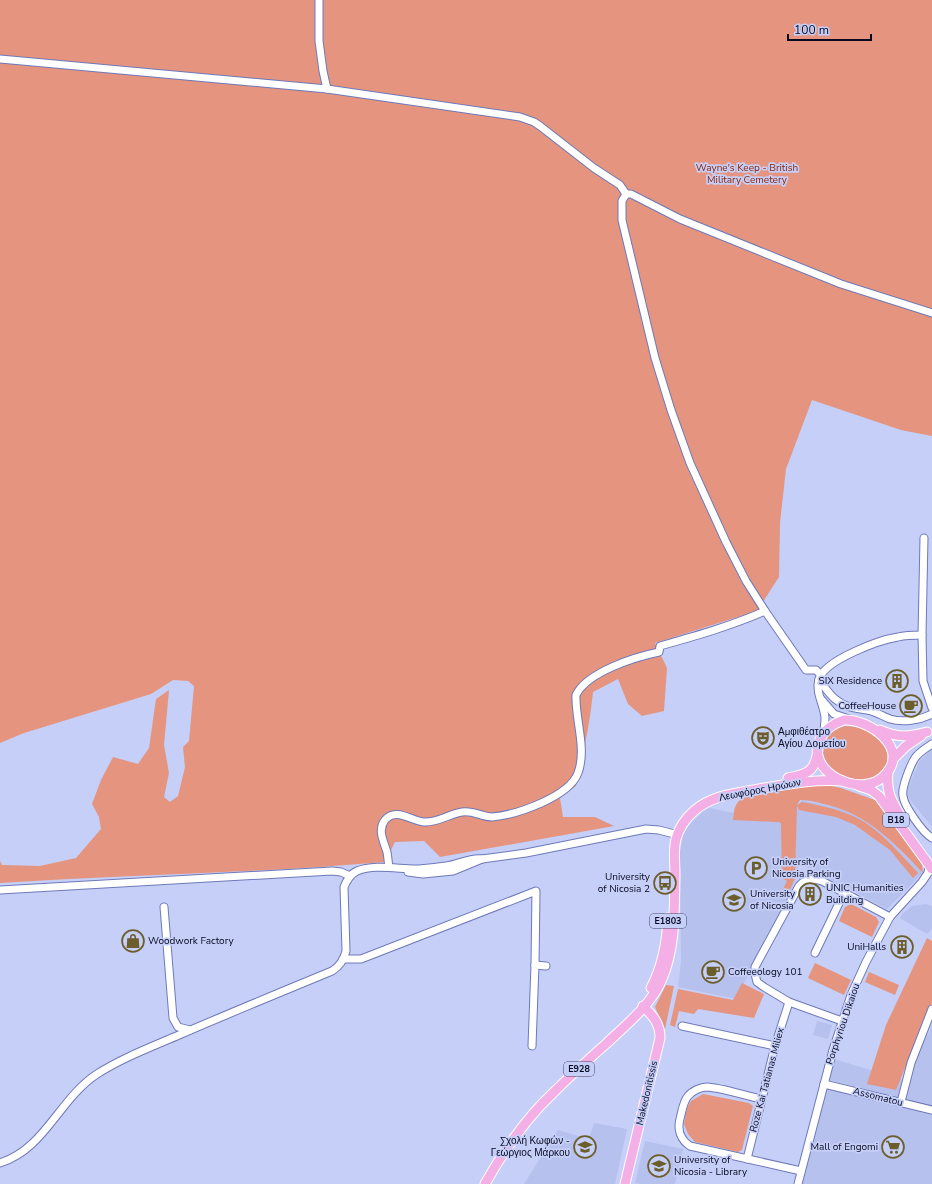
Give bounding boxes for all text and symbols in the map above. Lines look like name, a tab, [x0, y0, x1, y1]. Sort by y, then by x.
scale bar	[788, 16, 871, 42]
text: 100 m	[794, 22, 829, 38]
park label: Wayne's Keep - British Military Cemetery	[696, 161, 798, 187]
building icon: SIX Residence	[884, 668, 910, 694]
place label: SIX Residence	[819, 674, 882, 688]
cafe icon: CoffeeHouse	[898, 693, 924, 719]
place label: CoffeeHouse	[838, 699, 896, 713]
theatre icon: Αμφιθέατρο Αγίου Δομετίου	[750, 725, 776, 751]
place label: Αμφιθέατρο Αγίου Δομετίου	[778, 725, 845, 751]
street label: Λεωφόρος Ηρώων	[718, 775, 802, 805]
road number: B18	[883, 813, 909, 827]
parking icon: University of Nicosia Parking	[743, 855, 769, 881]
place label: University of Nicosia Parking	[772, 855, 841, 881]
place label: University of Nicosia 2	[598, 870, 651, 896]
bus stop icon: University of Nicosia 2	[652, 870, 678, 896]
building icon: UNIC Humanities Building	[797, 881, 823, 907]
place label: UNIC Humanities Building	[826, 881, 904, 907]
school or university icon: University of Nicosia	[721, 887, 747, 913]
place label: University of Nicosia	[750, 887, 796, 913]
road number: E1803	[650, 914, 686, 928]
shop icon: Woodwork Factory	[120, 928, 146, 954]
place label: Woodwork Factory	[148, 934, 235, 948]
building icon: UniHalls	[889, 934, 915, 960]
place label: UniHalls	[847, 940, 886, 954]
cafe icon: Coffeeology 101	[700, 959, 726, 985]
place label: Coffeeology 101	[728, 965, 803, 979]
street label: Porphyriou Dikaiou	[823, 982, 863, 1066]
street label: Roze Kai Tatianas Miliex	[746, 1025, 788, 1134]
street label: Makedonitissis	[633, 1059, 661, 1127]
road number: E928	[564, 1062, 594, 1076]
street label: Assomatou	[852, 1084, 904, 1110]
place label: Σχολή Κωφών - Γεώργιος Μάρκου	[491, 1134, 570, 1160]
school or university icon: Σχολή Κωφών - Γεώργιος Μάρκου	[572, 1134, 598, 1160]
supermarket icon: Mall of Engomi	[880, 1134, 906, 1160]
place label: Mall of Engomi	[810, 1140, 878, 1154]
school or university icon: University of Nicosia - Library	[646, 1153, 672, 1179]
place label: University of Nicosia - Library	[674, 1153, 748, 1179]

